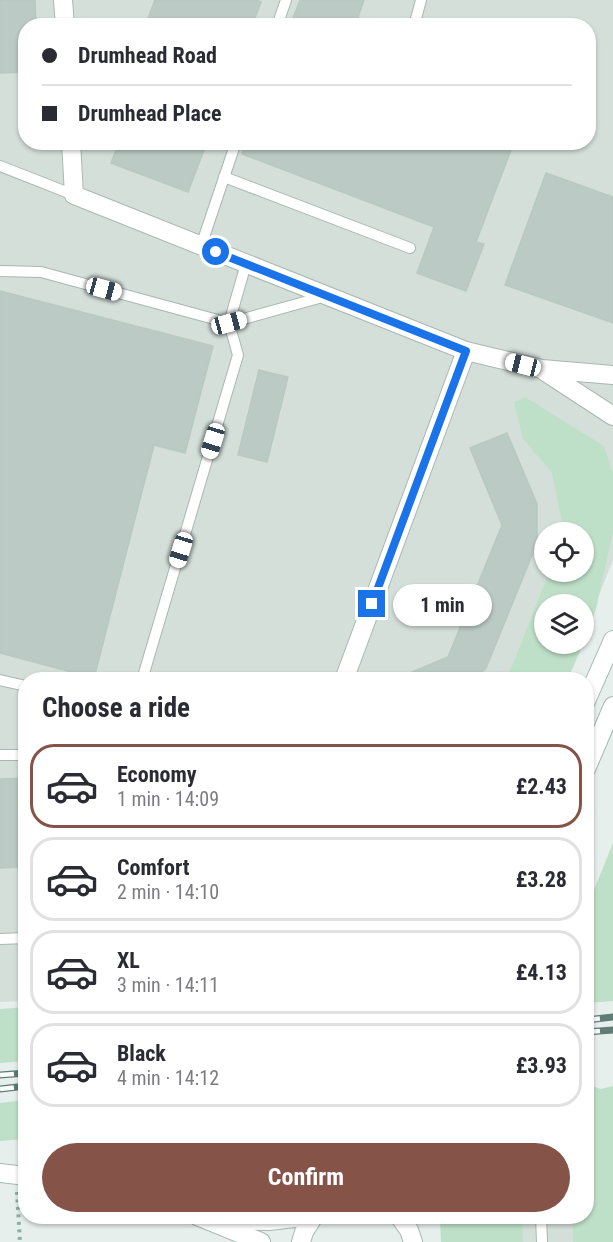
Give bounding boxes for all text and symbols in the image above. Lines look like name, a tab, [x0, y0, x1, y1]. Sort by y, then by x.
text: Drumhead Road	[78, 43, 217, 68]
text: Drumhead Place	[78, 101, 222, 126]
route start	[202, 238, 229, 265]
car	[84, 276, 124, 302]
car	[209, 310, 249, 336]
car	[503, 352, 543, 378]
car	[199, 421, 227, 461]
map controls	[534, 522, 594, 654]
button: locate	[534, 522, 594, 582]
car	[167, 530, 195, 570]
callout: 1 min	[393, 583, 492, 625]
route end	[358, 590, 385, 617]
text: 1 min	[420, 593, 465, 617]
button: layers	[534, 594, 594, 654]
text: Choose a ride	[42, 692, 190, 724]
icon: car	[45, 759, 99, 813]
text: Economy	[117, 762, 197, 787]
text: £2.43	[516, 774, 567, 799]
text: 1 min · 14:09	[117, 787, 219, 811]
icon: car	[45, 852, 99, 906]
text: Comfort	[117, 855, 190, 880]
text: £3.28	[516, 867, 567, 892]
text: 2 min · 14:10	[117, 880, 219, 904]
icon: car	[45, 945, 99, 999]
text: XL	[117, 948, 140, 973]
text: £4.13	[516, 960, 567, 985]
text: 3 min · 14:11	[117, 973, 219, 997]
icon: car	[45, 1038, 99, 1092]
text: Black	[117, 1041, 166, 1066]
text: £3.93	[516, 1053, 567, 1078]
text: 4 min · 14:12	[117, 1066, 219, 1090]
button: Confirm	[42, 1143, 570, 1212]

